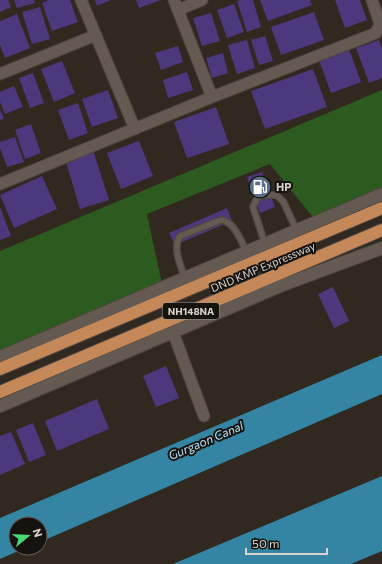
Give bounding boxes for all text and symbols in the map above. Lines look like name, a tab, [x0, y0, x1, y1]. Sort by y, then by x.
fuel station icon: HP	[247, 174, 273, 200]
place label: HP	[276, 180, 291, 193]
street label: DND KMP Expressway	[209, 238, 317, 294]
road number: NH148NA	[163, 303, 219, 319]
water label: Gurgaon Canal	[166, 418, 246, 462]
north arrow	[8, 516, 48, 556]
text: N	[31, 527, 45, 539]
scale bar	[246, 530, 327, 556]
text: 50 m	[252, 536, 280, 550]

